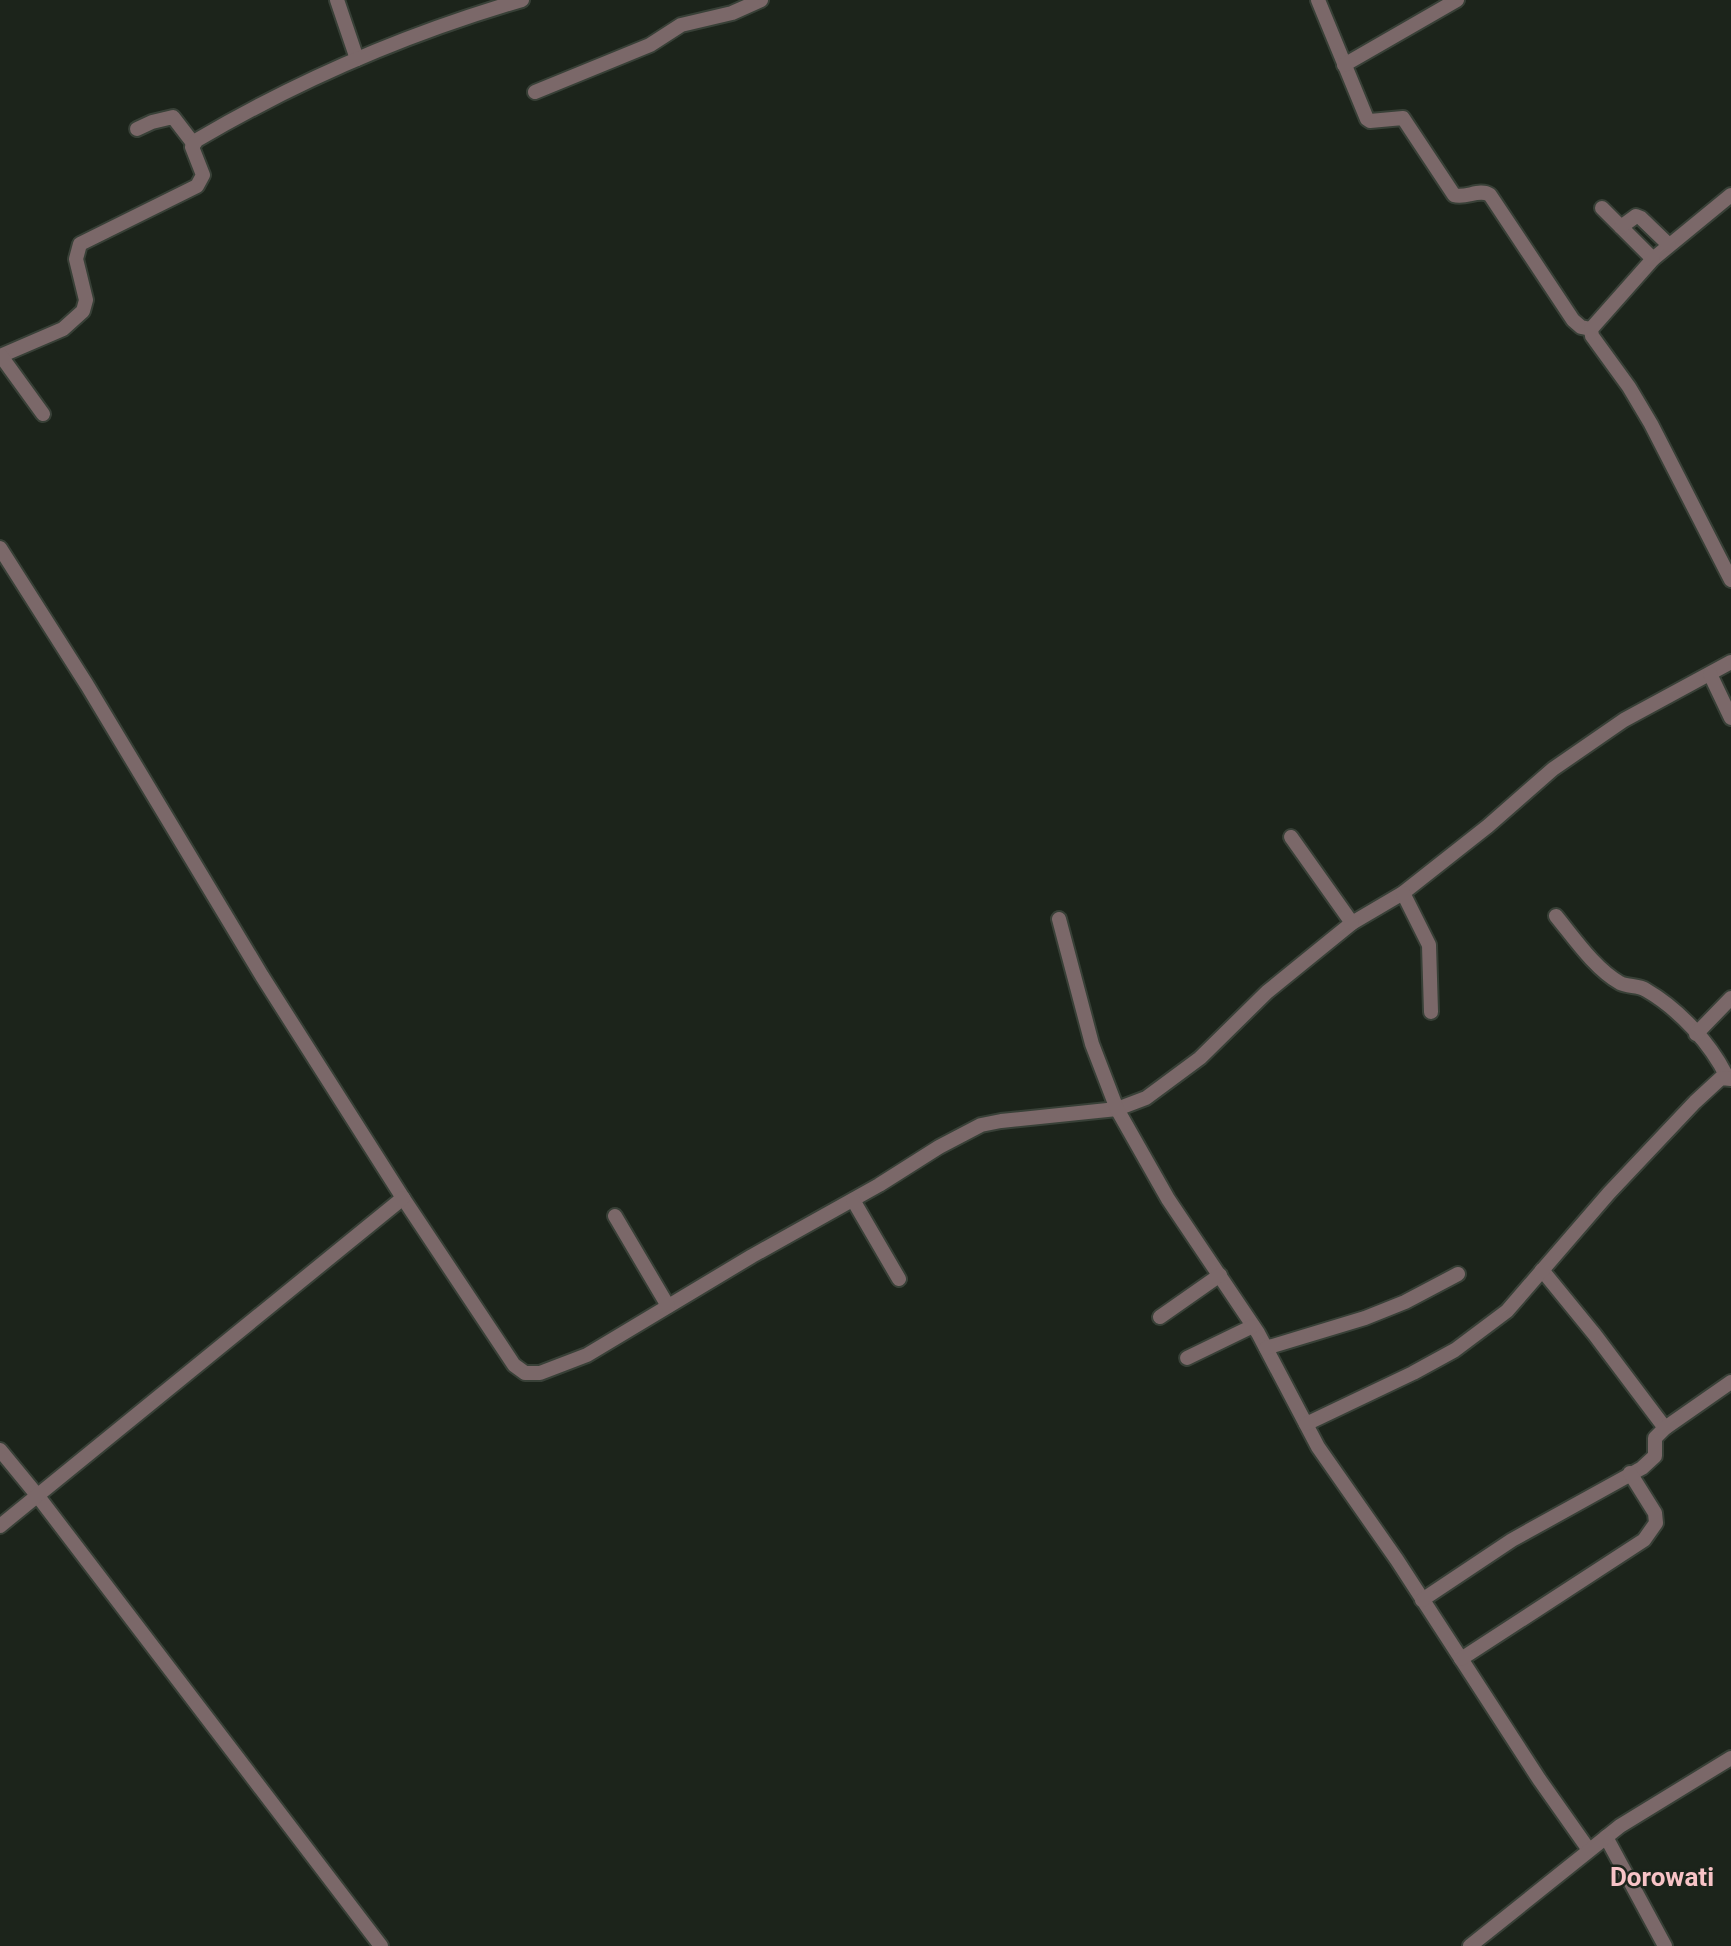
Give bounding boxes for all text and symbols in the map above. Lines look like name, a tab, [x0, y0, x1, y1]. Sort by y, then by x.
district label: Dorowati	[1610, 1862, 1714, 1892]

